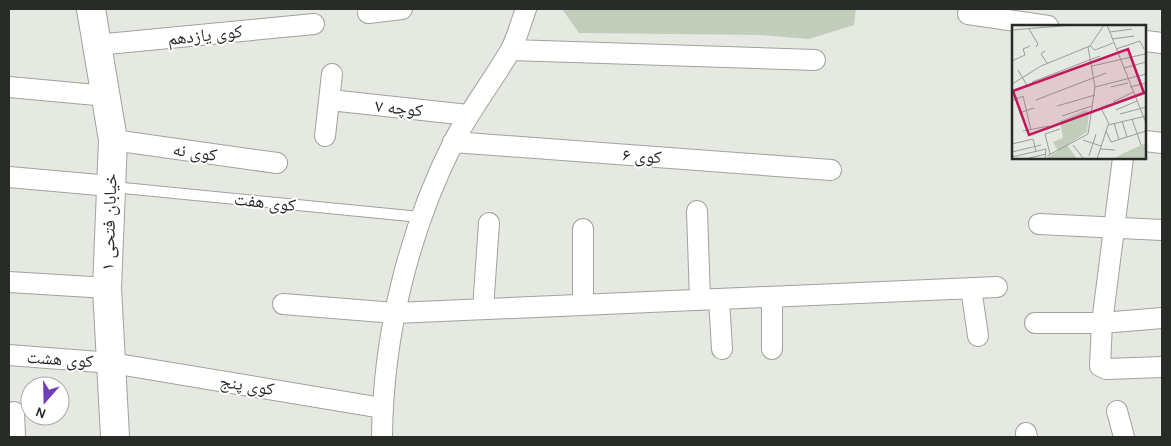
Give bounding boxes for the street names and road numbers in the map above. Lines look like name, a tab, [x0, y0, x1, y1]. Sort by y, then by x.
street label: کوی یازدهم	[167, 20, 244, 51]
street label: کوچه ۷	[374, 95, 424, 121]
street label: کوی نه	[171, 138, 219, 166]
street label: کوی ۶	[622, 144, 663, 168]
street label: خیابان فتحی ۱	[96, 173, 122, 271]
street label: کوی هفت	[233, 188, 298, 216]
street label: کوی هشت	[26, 346, 95, 372]
street label: کوی پنج	[218, 370, 276, 401]

